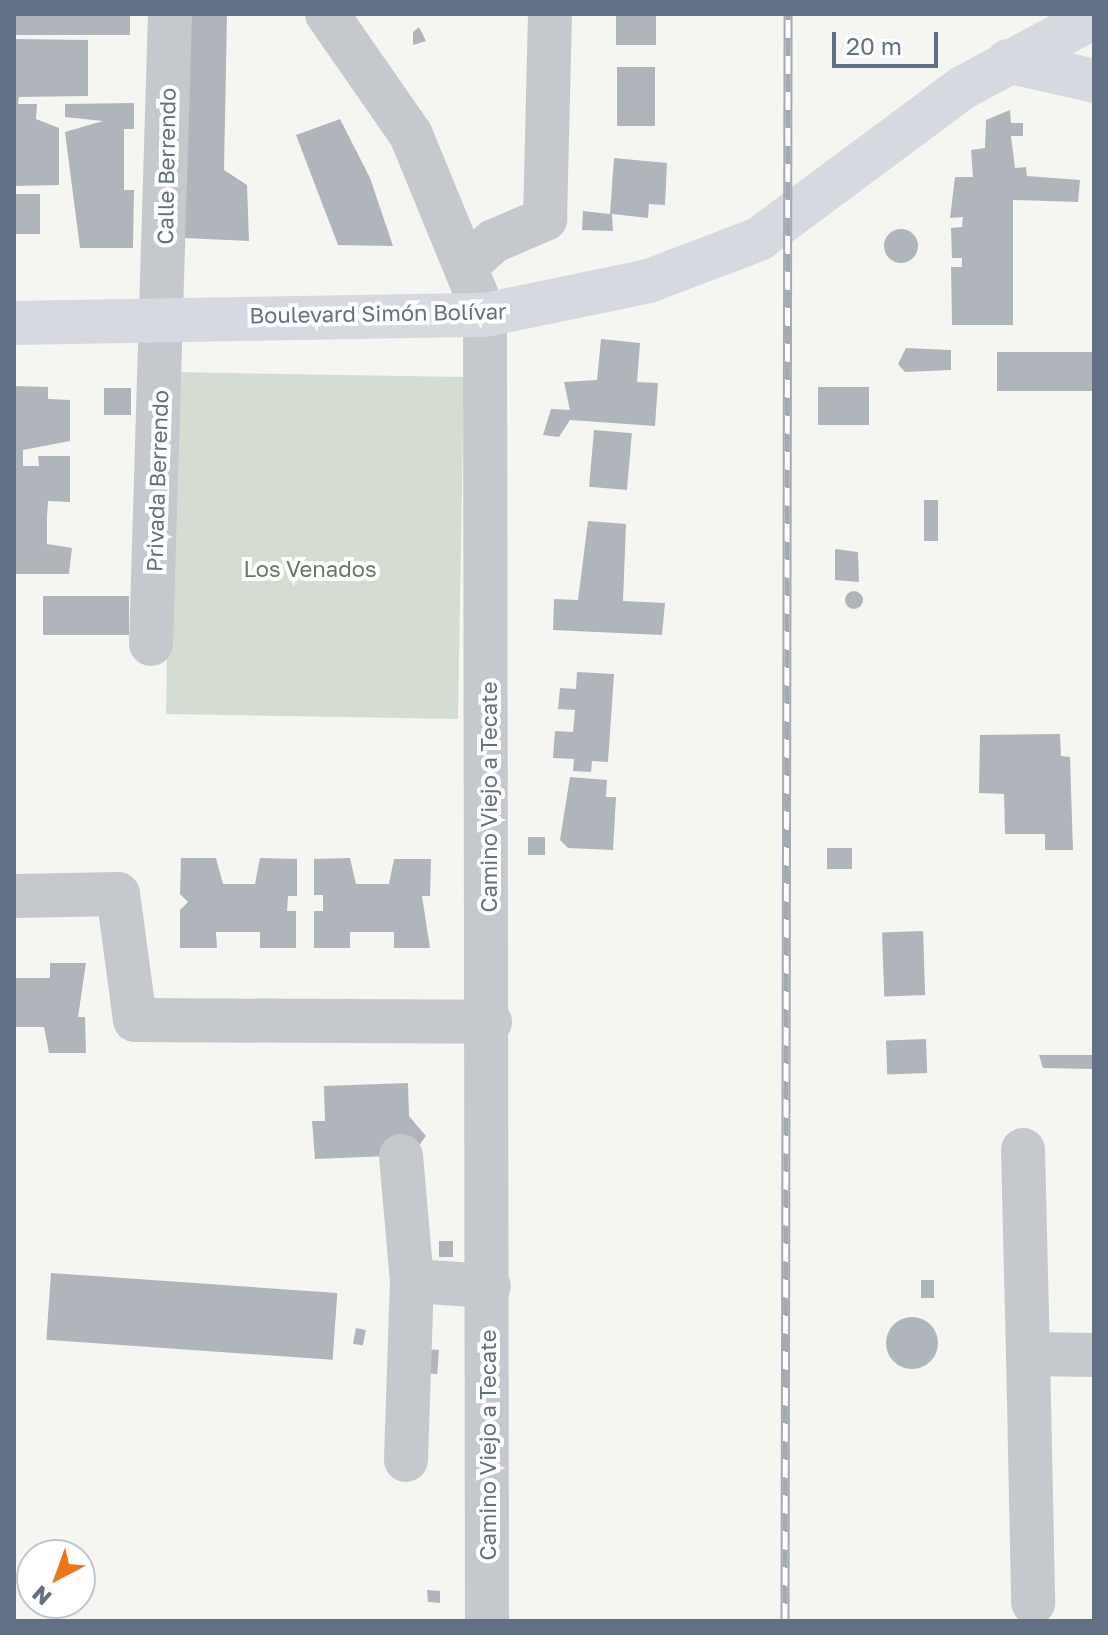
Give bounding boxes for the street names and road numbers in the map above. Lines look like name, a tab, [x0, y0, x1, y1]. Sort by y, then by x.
street label: Calle Berrendo	[151, 87, 181, 245]
street label: Boulevard Simón Bolívar	[249, 298, 507, 328]
street label: Privada Berrendo	[141, 390, 173, 572]
street label: Camino Viejo a Tecate	[476, 681, 502, 913]
street label: Camino Viejo a Tecate	[475, 1329, 501, 1561]

